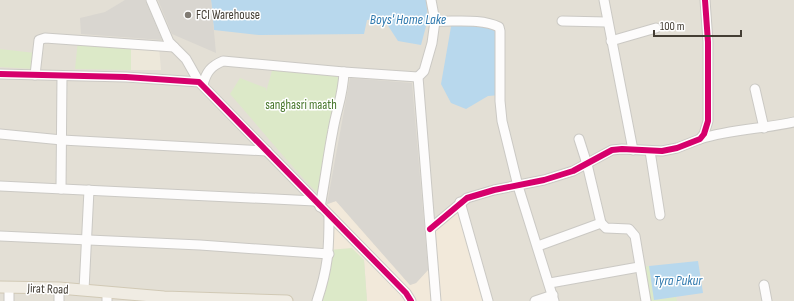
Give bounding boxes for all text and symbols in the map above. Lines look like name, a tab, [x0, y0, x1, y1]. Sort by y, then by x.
place label: FCI Warehouse	[196, 7, 260, 23]
marker: FCI Warehouse	[183, 10, 193, 20]
water label: Boys' Home Lake	[370, 11, 447, 28]
scale bar	[654, 12, 741, 38]
text: 100 m	[660, 19, 685, 34]
park label: sanghasri maath	[265, 97, 337, 113]
water label: Tyra Pukur	[654, 272, 703, 289]
street label: Jirat Road	[26, 280, 69, 298]

